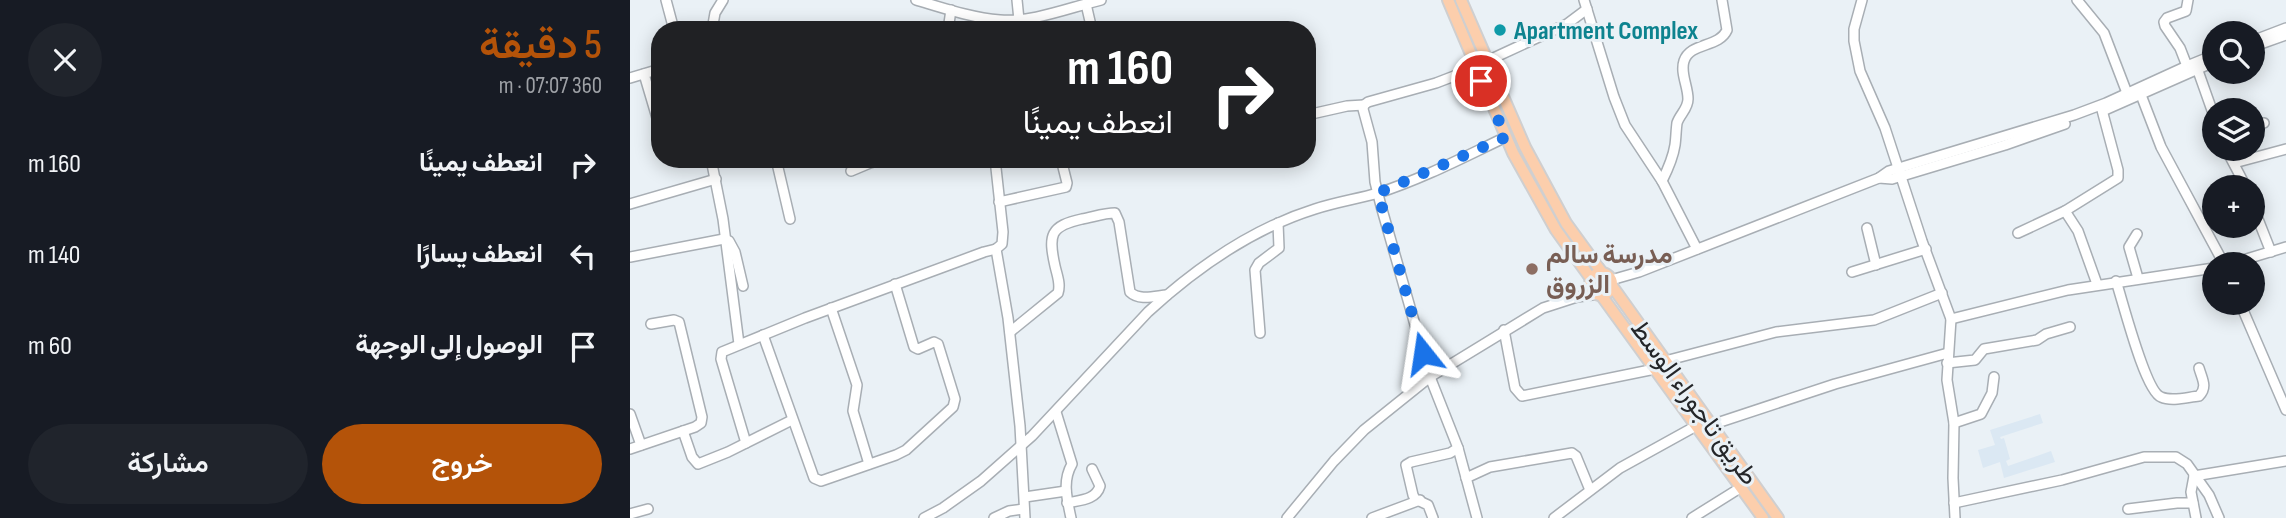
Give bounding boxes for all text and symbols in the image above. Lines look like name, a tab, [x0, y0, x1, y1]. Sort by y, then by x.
place label: Apartment Complex	[1513, 16, 1698, 47]
text: 5 دقيقة	[479, 20, 602, 71]
map controls	[2202, 21, 2265, 315]
button: search	[2202, 21, 2265, 84]
marker: Apartment Complex	[1492, 22, 1508, 38]
button: close	[28, 23, 102, 97]
text: 160 m	[1067, 40, 1173, 99]
icon: right	[1197, 49, 1288, 140]
pin	[1451, 51, 1511, 111]
icon: arrive	[1462, 62, 1500, 100]
text: 360 m · 07:07	[499, 72, 602, 100]
button: layers	[2202, 98, 2265, 161]
text: انعطف يمينًا	[1023, 104, 1173, 143]
icon: right	[564, 146, 602, 184]
text: انعطف يمينًا	[419, 148, 543, 179]
text: 160 m	[28, 149, 81, 180]
button: +	[2202, 175, 2265, 238]
icon: left	[564, 237, 602, 275]
text: انعطف يسارًا	[416, 239, 543, 270]
text: 140 m	[28, 240, 80, 271]
place label: مدرسة سالم الزروق	[1546, 240, 1673, 301]
button: −	[2202, 252, 2265, 315]
marker: مدرسة سالم الزروق	[1524, 261, 1540, 277]
street label: طريق تاجوراء الوسط	[1623, 314, 1764, 492]
position arrow	[1386, 316, 1460, 390]
icon: arrive	[564, 328, 602, 366]
text: الوصول إلى الوجهة	[355, 330, 543, 361]
text: 60 m	[28, 331, 72, 362]
button: مشاركة	[28, 424, 308, 504]
button: خروج	[322, 424, 602, 504]

